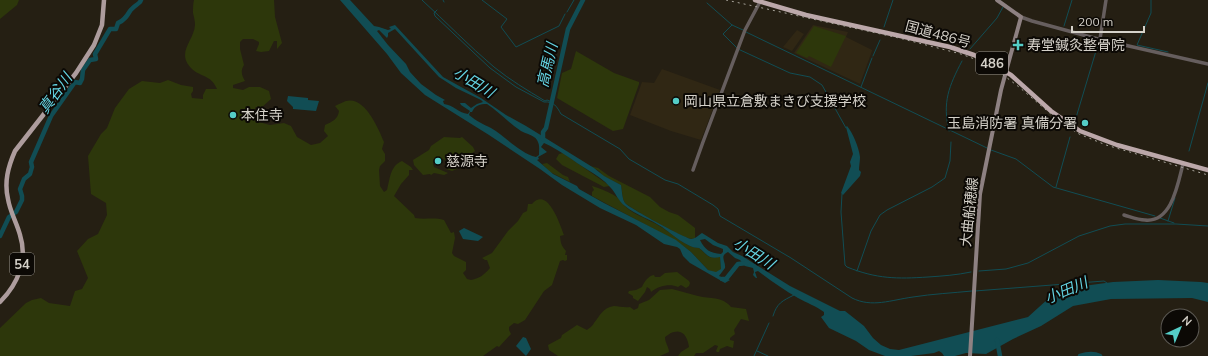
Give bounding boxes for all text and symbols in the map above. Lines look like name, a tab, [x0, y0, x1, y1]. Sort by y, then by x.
scale bar	[1072, 8, 1144, 34]
text: 200 m	[1078, 14, 1113, 29]
street label: 国道486号	[903, 17, 973, 51]
place label: 寿堂鍼灸整骨院	[1027, 36, 1125, 54]
water label: 高馬川	[533, 39, 562, 89]
marker: 寿堂鍼灸整骨院	[1012, 39, 1024, 51]
road number: 486	[976, 52, 1008, 74]
water label: 小田川	[450, 62, 500, 103]
water label: 真谷川	[34, 68, 77, 117]
place label: 岡山県立倉敷まきび支援学校	[684, 92, 866, 110]
marker: 岡山県立倉敷まきび支援学校	[671, 96, 681, 106]
place label: 本住寺	[241, 106, 283, 124]
marker: 本住寺	[228, 110, 238, 120]
place label: 玉島消防署 真備分署	[947, 114, 1077, 132]
marker: 玉島消防署 真備分署	[1080, 118, 1090, 128]
place label: 慈源寺	[446, 152, 488, 170]
marker: 慈源寺	[433, 156, 443, 166]
street label: 大曲船穂線	[956, 176, 982, 248]
water label: 小田川	[730, 233, 780, 274]
road number: 54	[10, 253, 34, 275]
water label: 小田川	[1042, 272, 1092, 308]
north arrow	[1160, 308, 1200, 348]
text: N	[1179, 313, 1195, 329]

